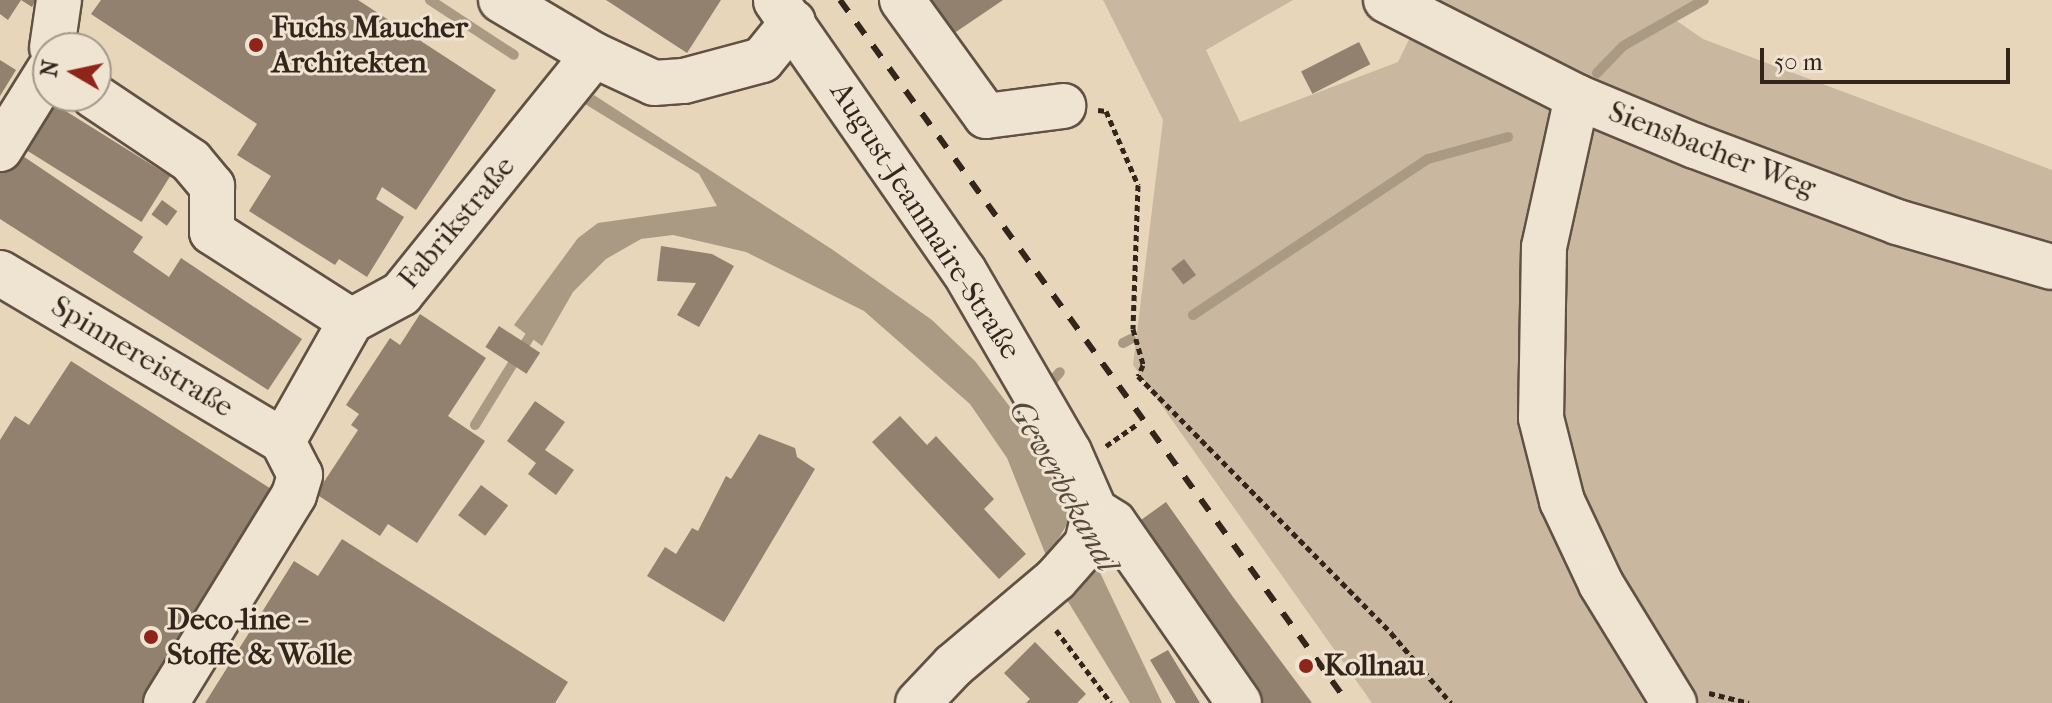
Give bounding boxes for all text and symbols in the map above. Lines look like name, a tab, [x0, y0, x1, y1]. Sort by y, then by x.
place label: Fuchs Maucher Architekten	[272, 10, 468, 80]
north arrow	[32, 32, 112, 112]
scale bar	[1764, 32, 2014, 82]
marker: Fuchs Maucher Architekten	[247, 36, 265, 54]
text: 50 m	[1774, 48, 1823, 76]
text: N	[36, 58, 64, 79]
street label: August-Jeanmaire-Straße	[822, 76, 1028, 366]
street label: Siensbacher Weg	[1603, 94, 1821, 206]
street label: Fabrikstraße	[391, 149, 523, 297]
street label: Spinnereistraße	[44, 289, 240, 425]
water label: Gewerbekanal	[1000, 393, 1126, 579]
place label: Deco-line - Stoffe & Wolle	[167, 602, 352, 672]
marker: Deco-line - Stoffe & Wolle	[142, 628, 160, 646]
place label: Kollnau	[1324, 648, 1425, 684]
marker: Kollnau	[1295, 655, 1317, 677]

